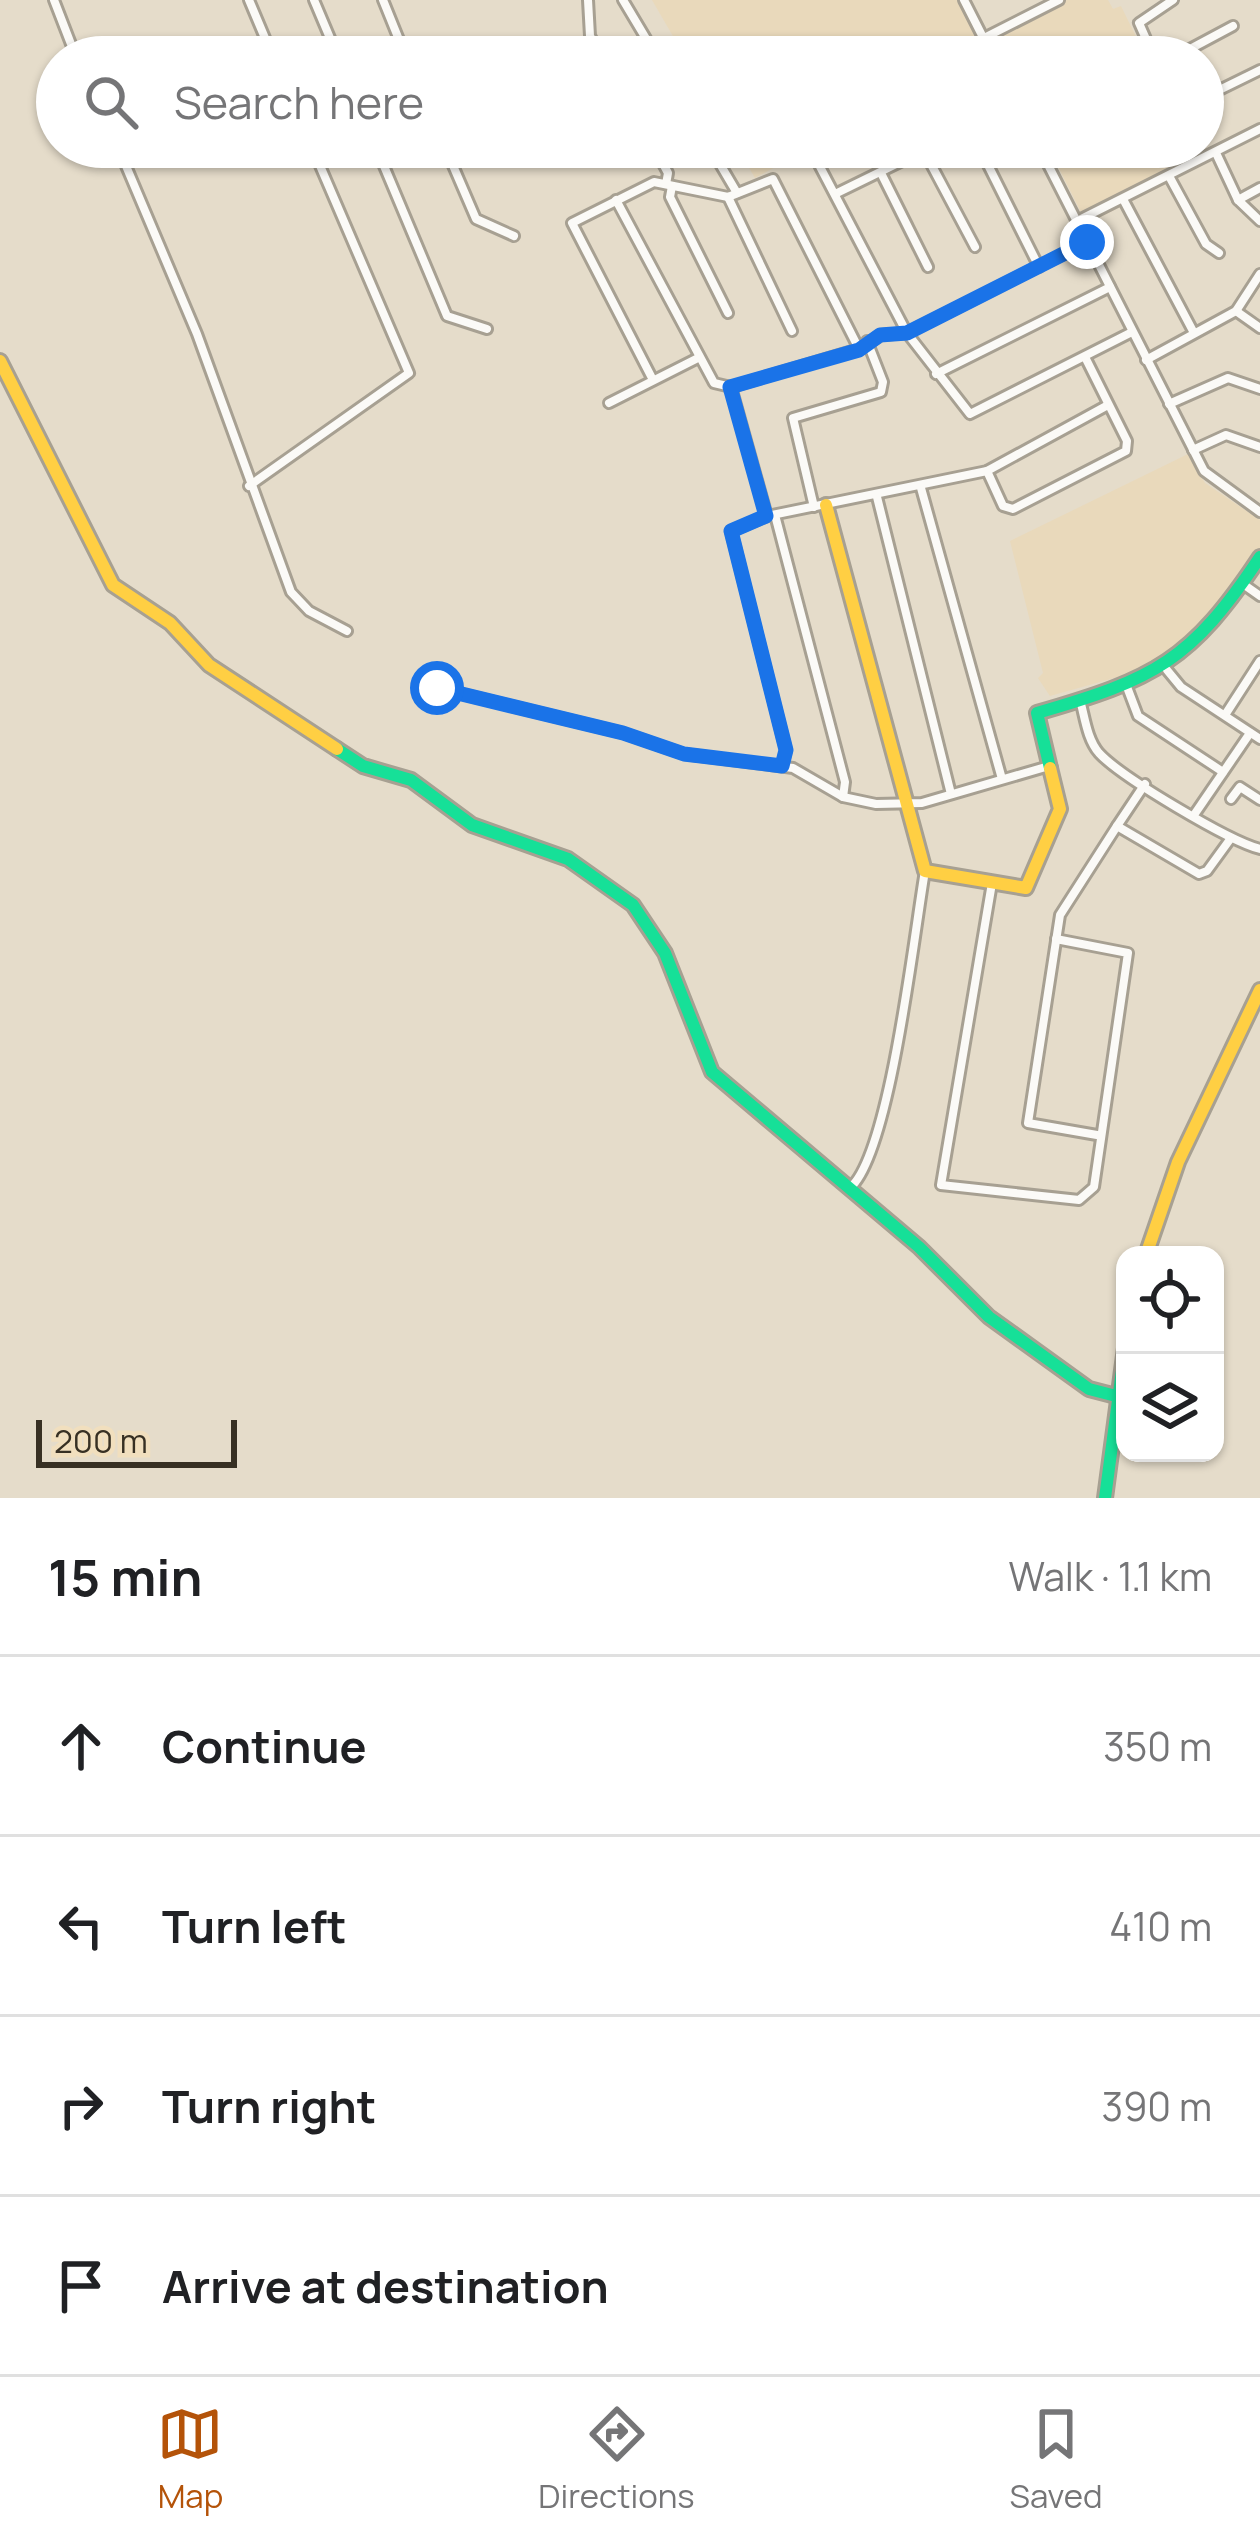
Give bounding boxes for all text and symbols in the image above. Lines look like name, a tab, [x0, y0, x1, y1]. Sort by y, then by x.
search box	[36, 36, 1224, 168]
icon: search	[78, 69, 144, 135]
text: Search here	[174, 71, 424, 133]
route end	[1060, 215, 1114, 269]
route start	[410, 661, 464, 715]
map controls	[1116, 1246, 1224, 1462]
button: locate	[1116, 1246, 1224, 1354]
button: layers	[1116, 1354, 1224, 1462]
scale bar	[36, 1414, 237, 1467]
text: 200 m	[54, 1418, 148, 1463]
text: 15 min	[48, 1542, 202, 1611]
text: Walk · 1.1 km	[1008, 1549, 1212, 1603]
icon: ahead	[48, 1713, 114, 1779]
text: Continue	[162, 1715, 367, 1777]
text: 350 m	[1103, 1719, 1212, 1773]
icon: left	[48, 1893, 114, 1959]
text: Turn left	[162, 1895, 347, 1957]
text: 410 m	[1109, 1899, 1212, 1953]
icon: right	[48, 2073, 114, 2139]
text: Turn right	[162, 2075, 376, 2137]
text: 390 m	[1102, 2079, 1212, 2133]
icon: arrive	[48, 2253, 114, 2319]
text: Arrive at destination	[162, 2255, 609, 2317]
tab: Map	[157, 2401, 223, 2518]
tab: Directions	[538, 2401, 695, 2518]
tab: Saved	[1010, 2401, 1103, 2518]

